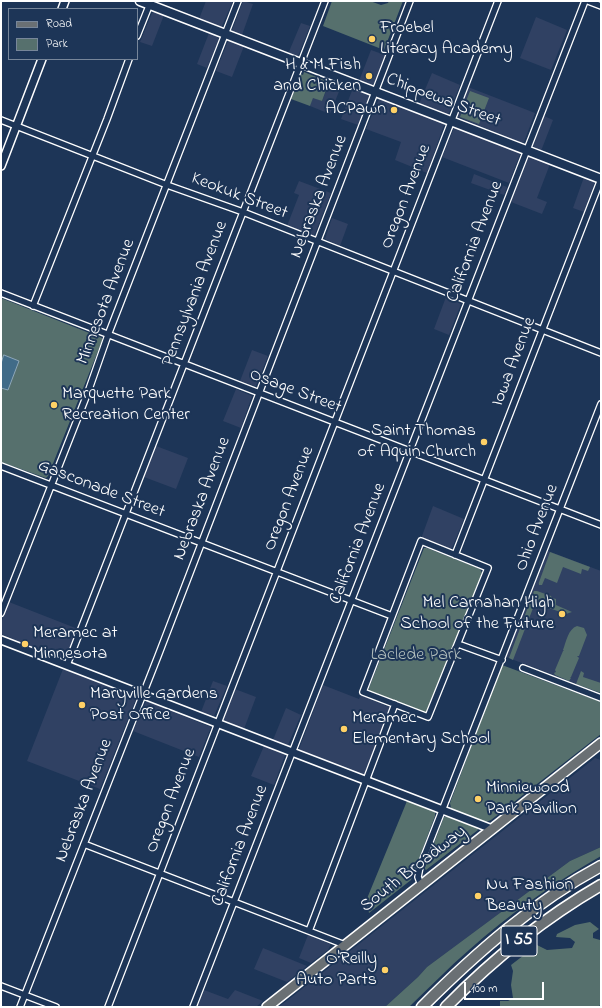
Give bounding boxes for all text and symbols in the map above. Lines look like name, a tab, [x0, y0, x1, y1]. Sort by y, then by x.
legend	[8, 8, 138, 60]
text: Road	[46, 15, 72, 33]
place label: Froebel Literacy Academy	[380, 18, 513, 60]
marker: Froebel Literacy Academy	[367, 34, 377, 44]
text: Park	[46, 35, 68, 53]
place label: H & M Fish and Chicken	[273, 55, 361, 98]
street label: Chippewa Street	[383, 69, 503, 133]
marker: H & M Fish and Chicken	[364, 71, 374, 81]
place label: ACPawn	[325, 99, 386, 121]
marker: ACPawn	[389, 105, 399, 115]
street label: Nebraska Avenue	[287, 132, 353, 262]
street label: Oregon Avenue	[377, 142, 437, 252]
street label: Keokuk Street	[188, 169, 290, 225]
street label: California Avenue	[443, 178, 509, 306]
street label: Pennsylvania Avenue	[158, 218, 234, 370]
street label: Minnesota Avenue	[73, 236, 141, 368]
street label: Iowa Avenue	[488, 315, 542, 409]
street label: Osage Street	[246, 365, 344, 419]
place label: Marquette Park Recreation Center	[62, 384, 190, 426]
marker: Marquette Park Recreation Center	[49, 400, 59, 410]
place label: Saint Thomas of Aquin Church	[358, 421, 476, 464]
street label: Nebraska Avenue	[170, 434, 236, 564]
marker: Saint Thomas of Aquin Church	[479, 437, 489, 447]
street label: Oregon Avenue	[260, 444, 320, 554]
street label: Gasconade Street	[35, 456, 167, 524]
street label: California Avenue	[326, 480, 392, 608]
street label: Ohio Avenue	[512, 482, 564, 574]
place label: Mel Carnahan High School of the Future	[400, 593, 554, 636]
marker: Mel Carnahan High School of the Future	[557, 609, 567, 619]
place label: Meramec at Minnesota	[33, 623, 118, 666]
marker: Meramec at Minnesota	[20, 639, 30, 649]
park label: Laclede Park	[371, 645, 461, 667]
place label: Maryville Gardens Post Office	[90, 684, 218, 726]
marker: Maryville Gardens Post Office	[77, 700, 87, 710]
place label: Meramec Elementary School	[352, 708, 490, 750]
marker: Meramec Elementary School	[339, 724, 349, 734]
street label: Nebraska Avenue	[52, 736, 118, 866]
street label: Oregon Avenue	[142, 746, 202, 856]
place label: Minniewood Park Pavilion	[486, 778, 577, 820]
street label: California Avenue	[208, 782, 274, 910]
marker: Minniewood Park Pavilion	[473, 794, 483, 804]
street label: South Broadway	[357, 822, 471, 918]
place label: Nu Fashion Beauty	[486, 875, 573, 918]
marker: Nu Fashion Beauty	[473, 891, 483, 901]
road number: I 55	[501, 926, 537, 956]
place label: O'Reilly Auto Parts	[296, 949, 377, 992]
marker: O'Reilly Auto Parts	[380, 965, 390, 975]
scale bar	[466, 974, 546, 1000]
text: 100 m	[471, 980, 498, 998]

